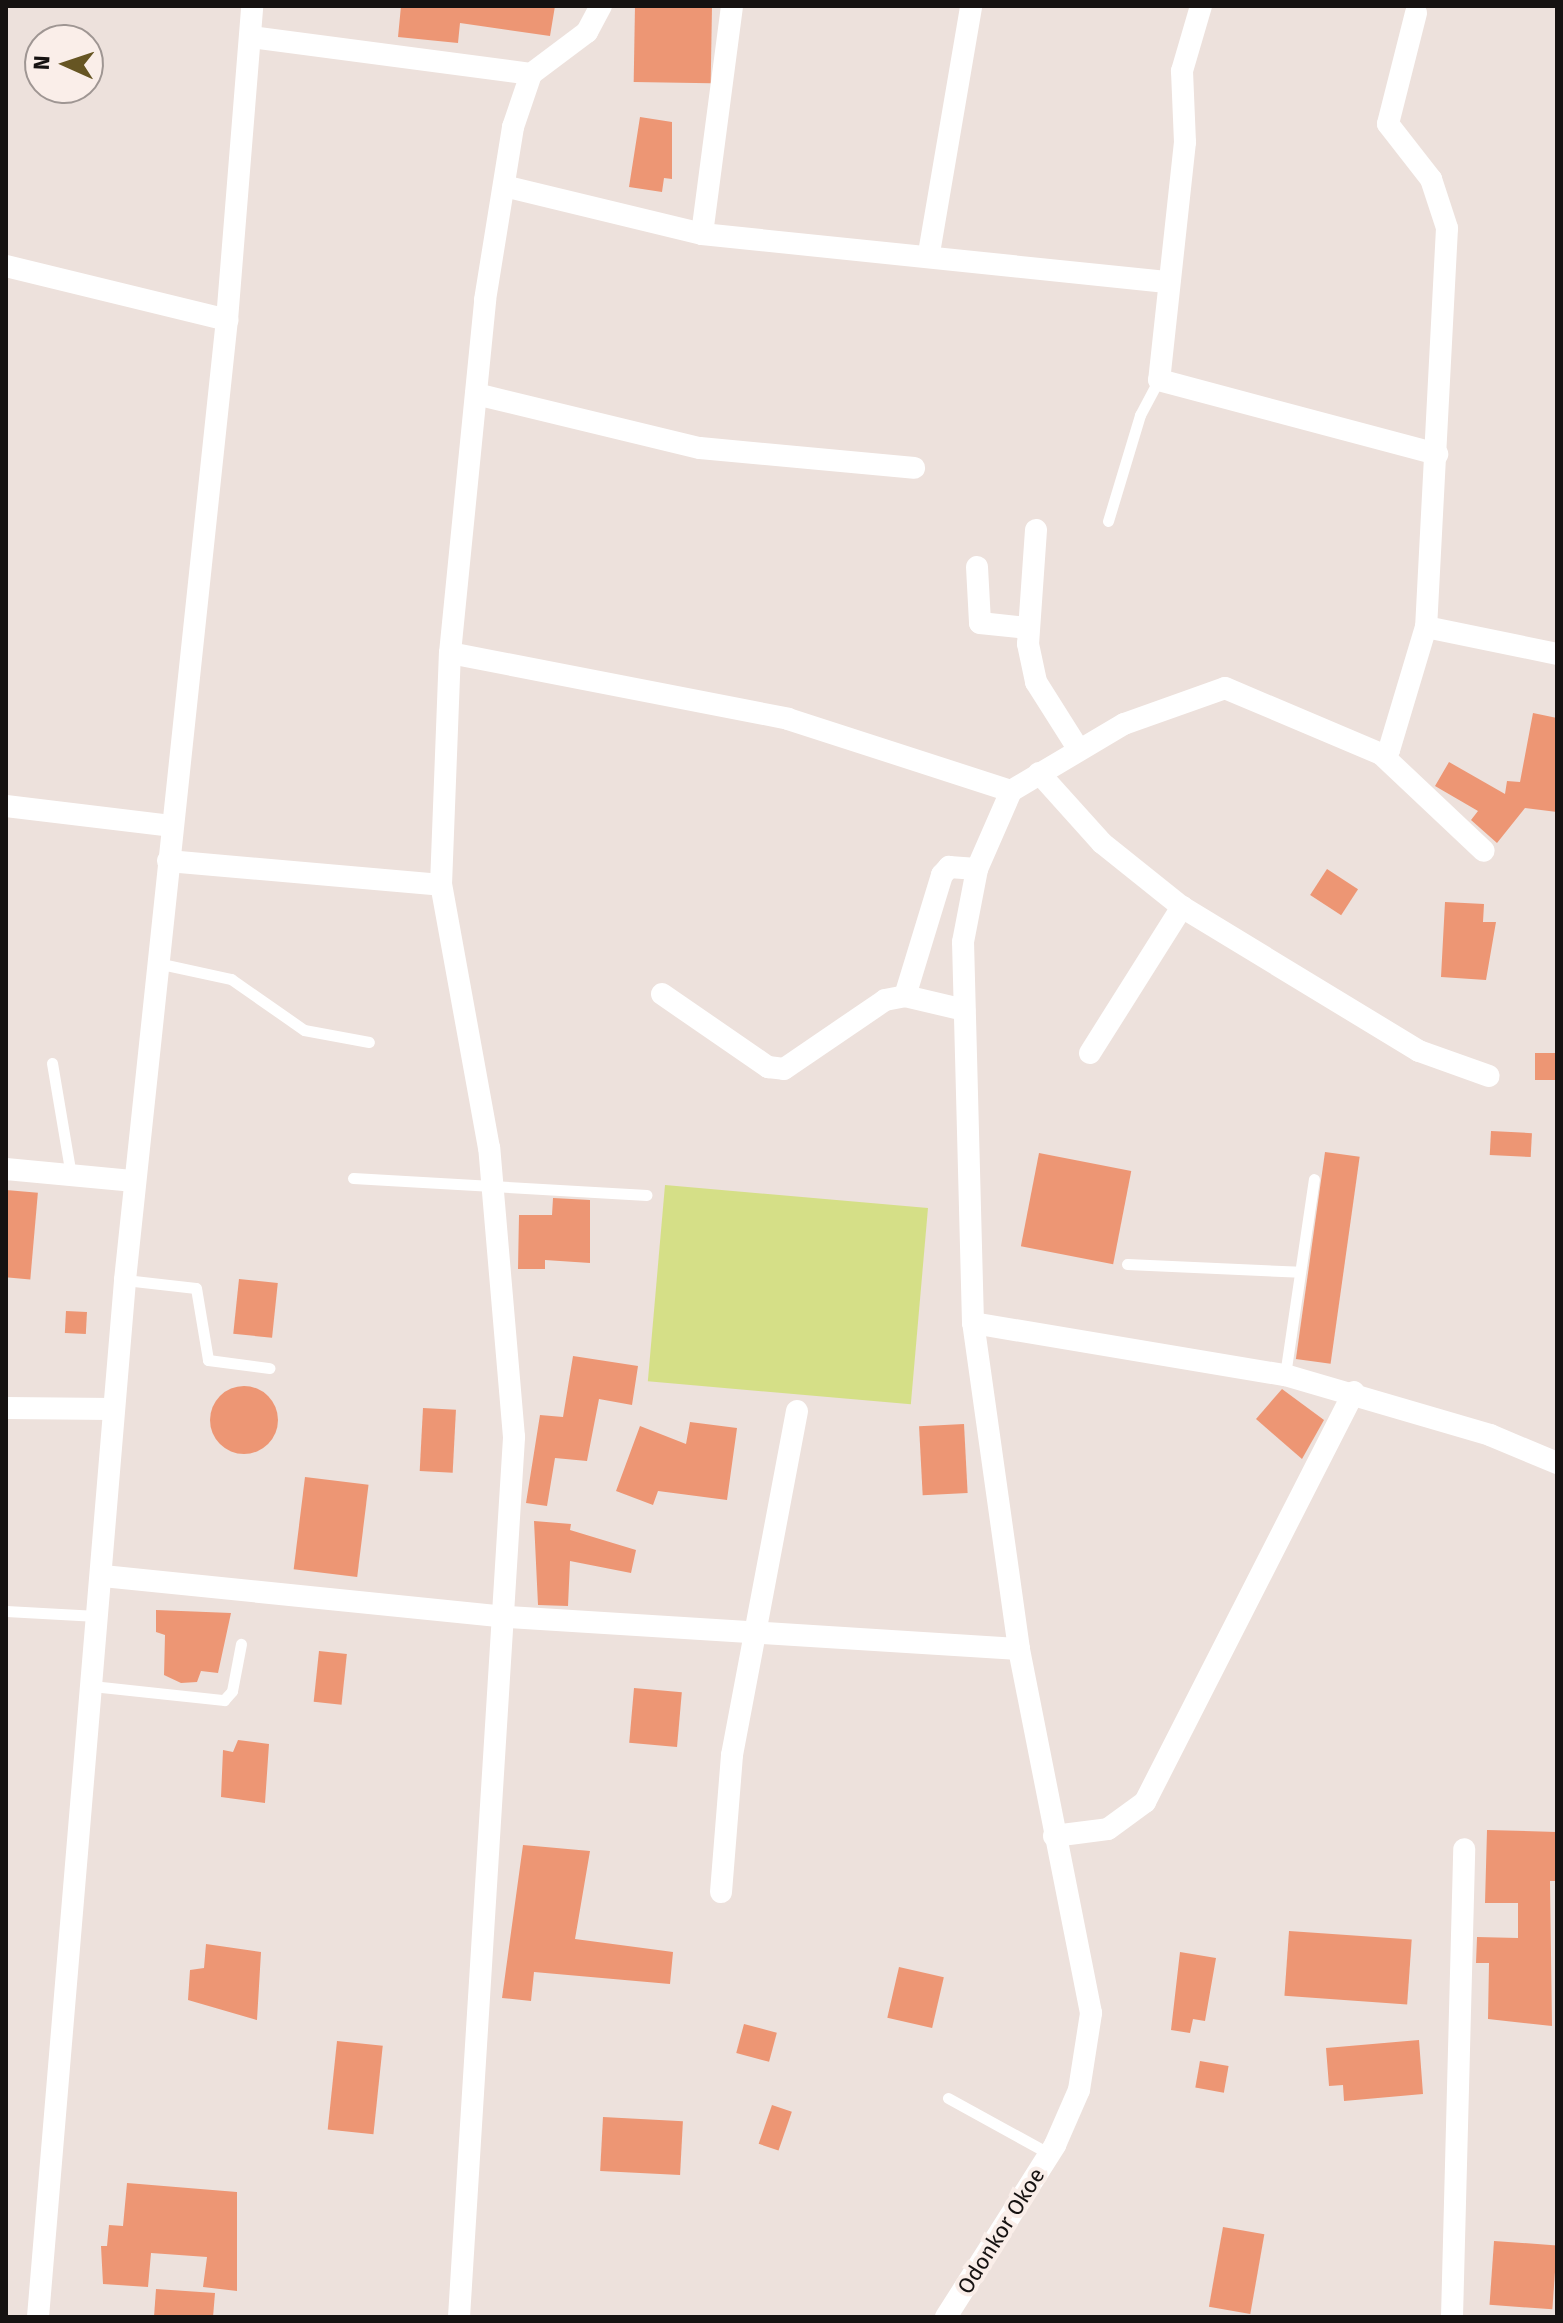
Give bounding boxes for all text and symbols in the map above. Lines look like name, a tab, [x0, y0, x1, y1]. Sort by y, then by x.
north arrow	[24, 24, 104, 104]
text: N	[28, 55, 55, 71]
street label: Odonkor Okoe	[952, 2163, 1050, 2299]

